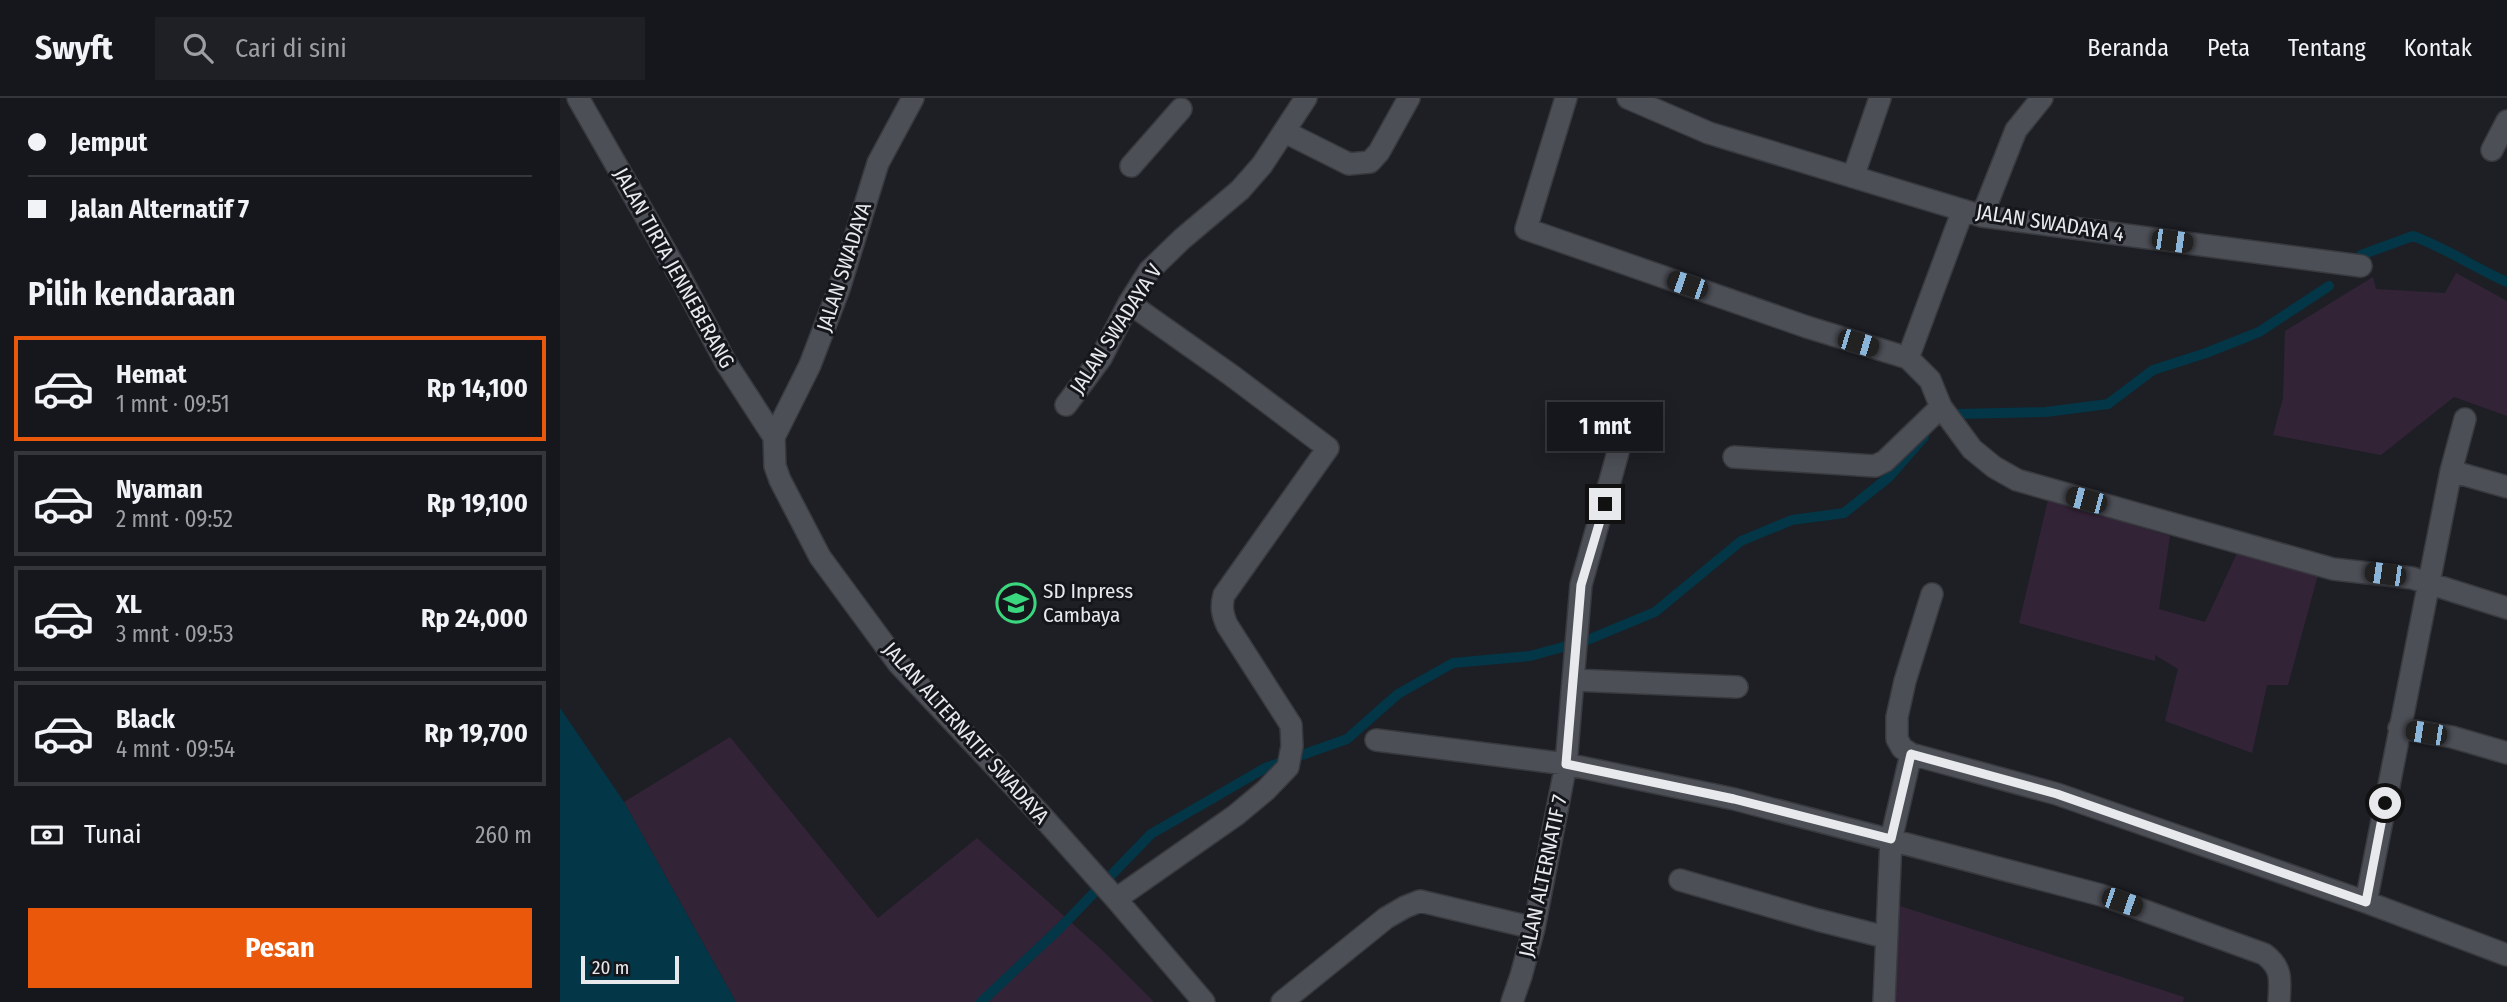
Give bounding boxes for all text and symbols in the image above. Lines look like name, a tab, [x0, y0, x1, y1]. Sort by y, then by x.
search box	[155, 17, 645, 80]
text: Swyft	[35, 28, 113, 68]
icon: search	[179, 29, 217, 67]
text: Cari di sini	[235, 33, 347, 64]
text: Beranda	[2087, 34, 2169, 62]
text: Peta	[2207, 34, 2250, 62]
text: Tentang	[2288, 34, 2366, 62]
text: Kontak	[2404, 34, 2472, 62]
text: Jemput	[70, 127, 147, 158]
street label: JALAN TIRTA JENNEBERANG	[608, 163, 740, 373]
text: Jalan Alternatif 7	[70, 194, 249, 225]
street label: JALAN SWADAYA 4	[1974, 198, 2126, 248]
street label: JALAN SWADAYA	[811, 199, 877, 335]
car	[2150, 228, 2195, 254]
street label: JALAN SWADAYA V	[1064, 259, 1168, 399]
car	[1664, 268, 1711, 302]
text: Pilih kendaraan	[28, 275, 236, 313]
car	[1835, 327, 1882, 359]
icon: car	[32, 357, 95, 420]
text: Hemat	[116, 359, 187, 390]
text: Rp 14,100	[427, 373, 528, 404]
text: 1 mnt · 09:51	[116, 390, 230, 418]
callout: 1 mnt	[1547, 402, 1663, 452]
text: 1 mnt	[1579, 412, 1631, 440]
icon: car	[32, 472, 95, 535]
text: Nyaman	[116, 474, 203, 505]
car	[2063, 484, 2110, 516]
text: Rp 19,100	[427, 488, 528, 519]
route end	[1589, 488, 1621, 520]
text: 2 mnt · 09:52	[116, 505, 233, 533]
car	[2363, 561, 2408, 587]
place label: SD Inpress Cambaya	[1043, 578, 1133, 628]
school or university icon: SD Inpress Cambaya	[995, 582, 1037, 624]
icon: car	[32, 587, 95, 650]
text: XL	[116, 589, 142, 620]
text: Rp 24,000	[421, 603, 528, 634]
text: 3 mnt · 09:53	[116, 620, 234, 648]
street label: JALAN ALTERNATIF SWADAYA	[877, 637, 1055, 829]
icon: car	[32, 702, 95, 765]
text: Black	[116, 704, 175, 735]
text: Rp 19,700	[424, 718, 528, 749]
car	[2404, 719, 2449, 747]
text: 4 mnt · 09:54	[116, 735, 235, 763]
route start	[2369, 787, 2401, 819]
street label: JALAN ALTERNATIF 7	[1513, 793, 1573, 959]
icon: cash	[28, 816, 66, 854]
text: Tunai	[84, 819, 142, 850]
text: 260 m	[475, 821, 532, 849]
car	[2099, 885, 2146, 919]
button: Pesan	[28, 908, 532, 988]
scale bar	[581, 953, 679, 985]
text: 20 m	[592, 956, 629, 979]

